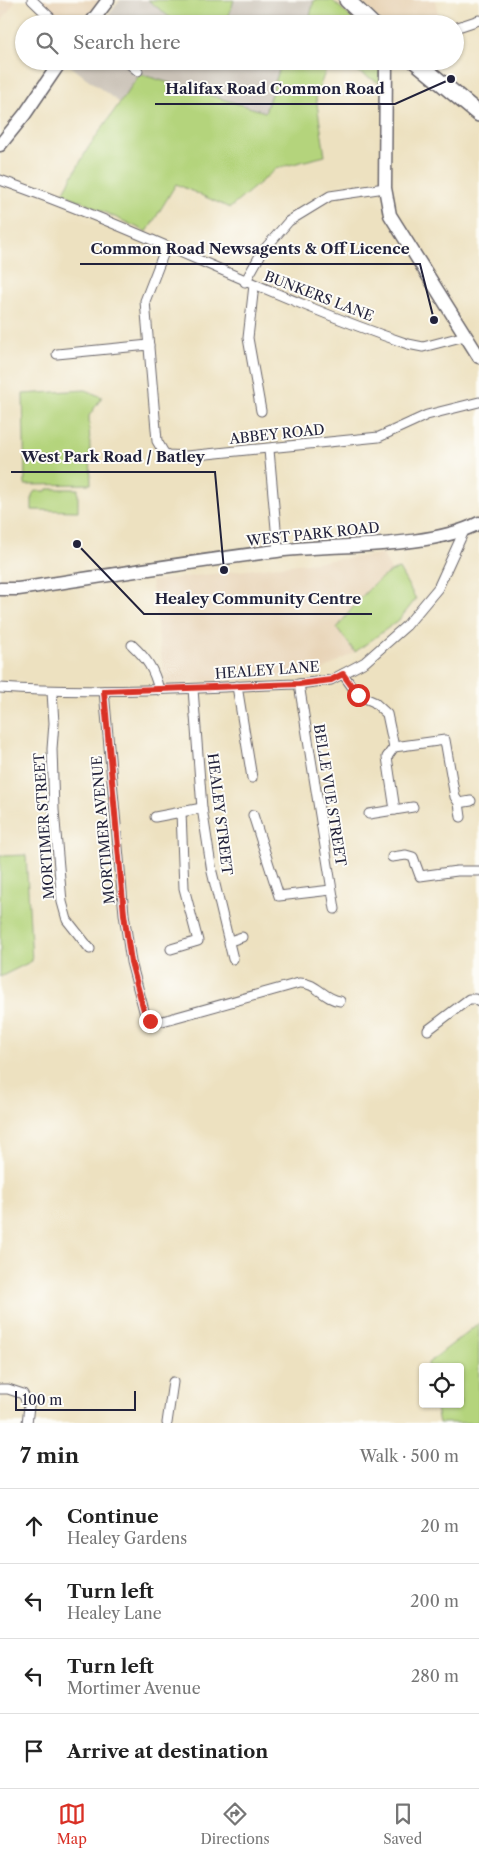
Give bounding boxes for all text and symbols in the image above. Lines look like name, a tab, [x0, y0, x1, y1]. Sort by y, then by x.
search box	[15, 15, 464, 70]
icon: search	[33, 29, 61, 57]
text: Search here	[73, 31, 181, 54]
callout: Halifax Road Common Road	[155, 74, 395, 104]
text: Halifax Road Common Road	[165, 79, 385, 98]
callout: Common Road Newsagents & Off Licence	[80, 234, 420, 264]
text: Common Road Newsagents & Off Licence	[90, 239, 410, 258]
street label: BUNKERS LANE	[262, 267, 376, 325]
street label: ABBEY ROAD	[228, 420, 325, 448]
callout: West Park Road / Batley	[11, 442, 215, 472]
text: West Park Road / Batley	[20, 447, 205, 466]
street label: WEST PARK ROAD	[245, 518, 380, 550]
callout: Healey Community Centre	[144, 584, 372, 614]
text: Healey Community Centre	[155, 589, 361, 608]
street label: HEALEY LANE	[214, 657, 320, 683]
route start	[347, 684, 370, 707]
street label: BELLE VUE STREET	[310, 723, 350, 868]
street label: MORTIMER STREET	[30, 751, 58, 900]
street label: HEALEY STREET	[204, 752, 236, 877]
street label: MORTIMER AVENUE	[88, 755, 118, 905]
route end	[139, 1010, 162, 1033]
map controls	[419, 1363, 464, 1408]
button: locate	[419, 1363, 464, 1408]
scale bar	[15, 1388, 136, 1411]
text: 100 m	[22, 1391, 62, 1409]
text: 7 min	[20, 1443, 79, 1468]
text: Walk · 500 m	[360, 1446, 459, 1466]
text: Continue	[67, 1505, 159, 1528]
icon: ahead	[20, 1512, 48, 1540]
text: 20 m	[420, 1516, 459, 1536]
text: Healey Gardens	[67, 1528, 187, 1548]
text: Turn left	[67, 1580, 154, 1603]
icon: left	[20, 1587, 48, 1615]
text: 200 m	[410, 1591, 459, 1611]
text: Healey Lane	[67, 1603, 162, 1623]
text: Turn left	[67, 1655, 154, 1678]
icon: left	[20, 1662, 48, 1690]
text: 280 m	[411, 1666, 459, 1686]
text: Mortimer Avenue	[67, 1678, 201, 1698]
icon: arrive	[20, 1737, 48, 1765]
text: Arrive at destination	[67, 1740, 268, 1763]
tab: Map	[57, 1800, 87, 1848]
tab: Directions	[200, 1800, 270, 1848]
tab: Saved	[383, 1800, 422, 1848]

